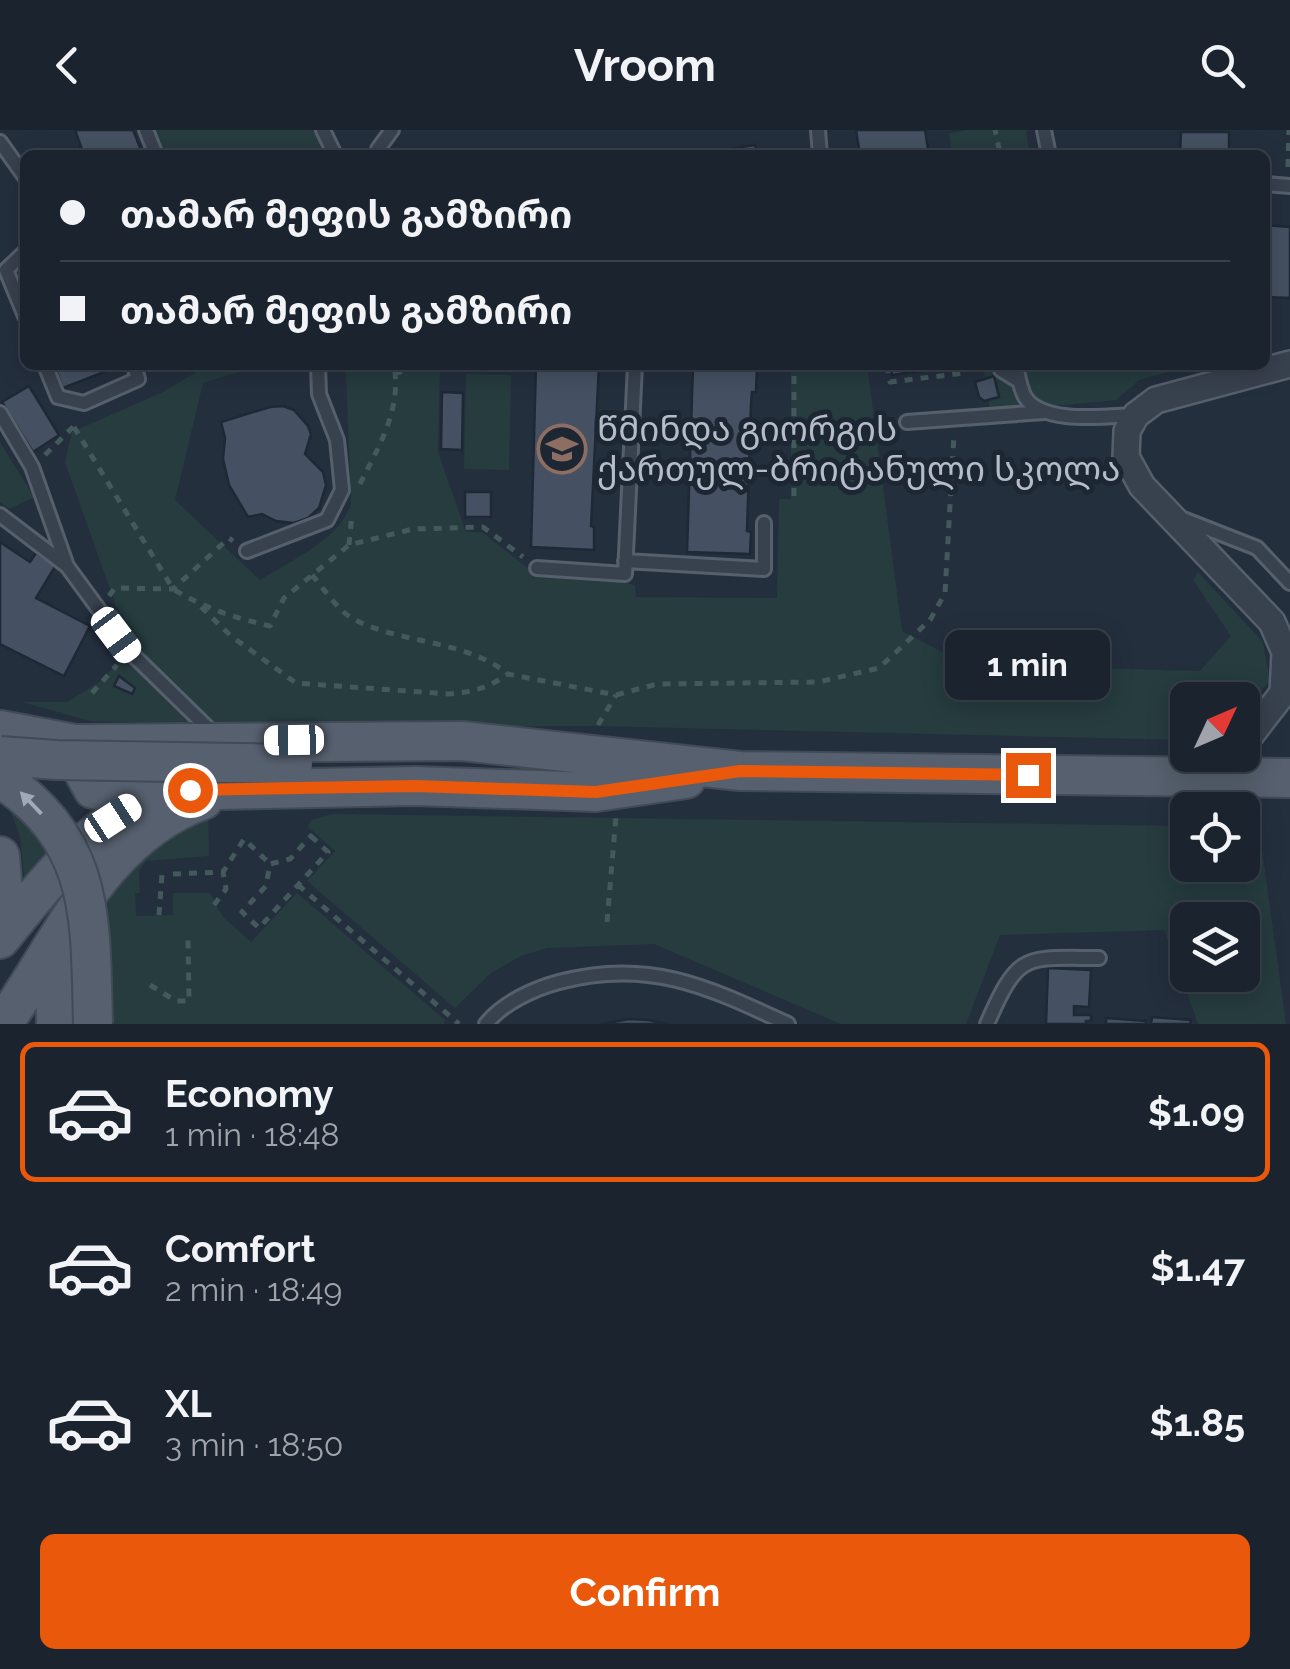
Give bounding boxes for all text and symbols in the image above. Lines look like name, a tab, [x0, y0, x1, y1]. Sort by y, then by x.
icon: back	[40, 38, 95, 93]
icon: search	[1195, 38, 1250, 93]
text: Vroom	[574, 39, 716, 92]
text: თამარ მეფის გამზირი	[120, 192, 572, 237]
text: თამარ მეფის გამზირი	[120, 288, 572, 333]
place label: წმინდა გიორგის ქართულ-ბრიტანული სკოლა	[597, 408, 1120, 490]
school or university icon: წმინდა გიორგის ქართულ-ბრიტანული სკოლა	[536, 423, 588, 475]
car	[86, 602, 146, 668]
callout: 1 min	[946, 630, 1110, 700]
text: 1 min	[987, 646, 1068, 683]
north arrow	[1170, 682, 1260, 772]
map controls	[1170, 682, 1260, 992]
car	[264, 724, 324, 756]
route end	[1006, 753, 1051, 798]
route start	[168, 768, 213, 813]
car	[80, 789, 146, 847]
one-way arrow	[20, 792, 43, 816]
button: locate	[1170, 792, 1260, 882]
button: layers	[1170, 902, 1260, 992]
icon: car	[45, 1067, 135, 1157]
text: Economy	[165, 1071, 334, 1116]
text: $1.09	[1148, 1090, 1245, 1135]
text: 1 min · 18:48	[165, 1116, 339, 1153]
icon: car	[45, 1222, 135, 1312]
text: Comfort	[165, 1226, 315, 1271]
text: $1.47	[1151, 1245, 1245, 1290]
text: 2 min · 18:49	[165, 1271, 342, 1308]
icon: car	[45, 1377, 135, 1467]
text: XL	[165, 1381, 212, 1426]
text: $1.85	[1150, 1400, 1245, 1445]
text: 3 min · 18:50	[165, 1426, 343, 1463]
button: Confirm	[40, 1534, 1250, 1649]

